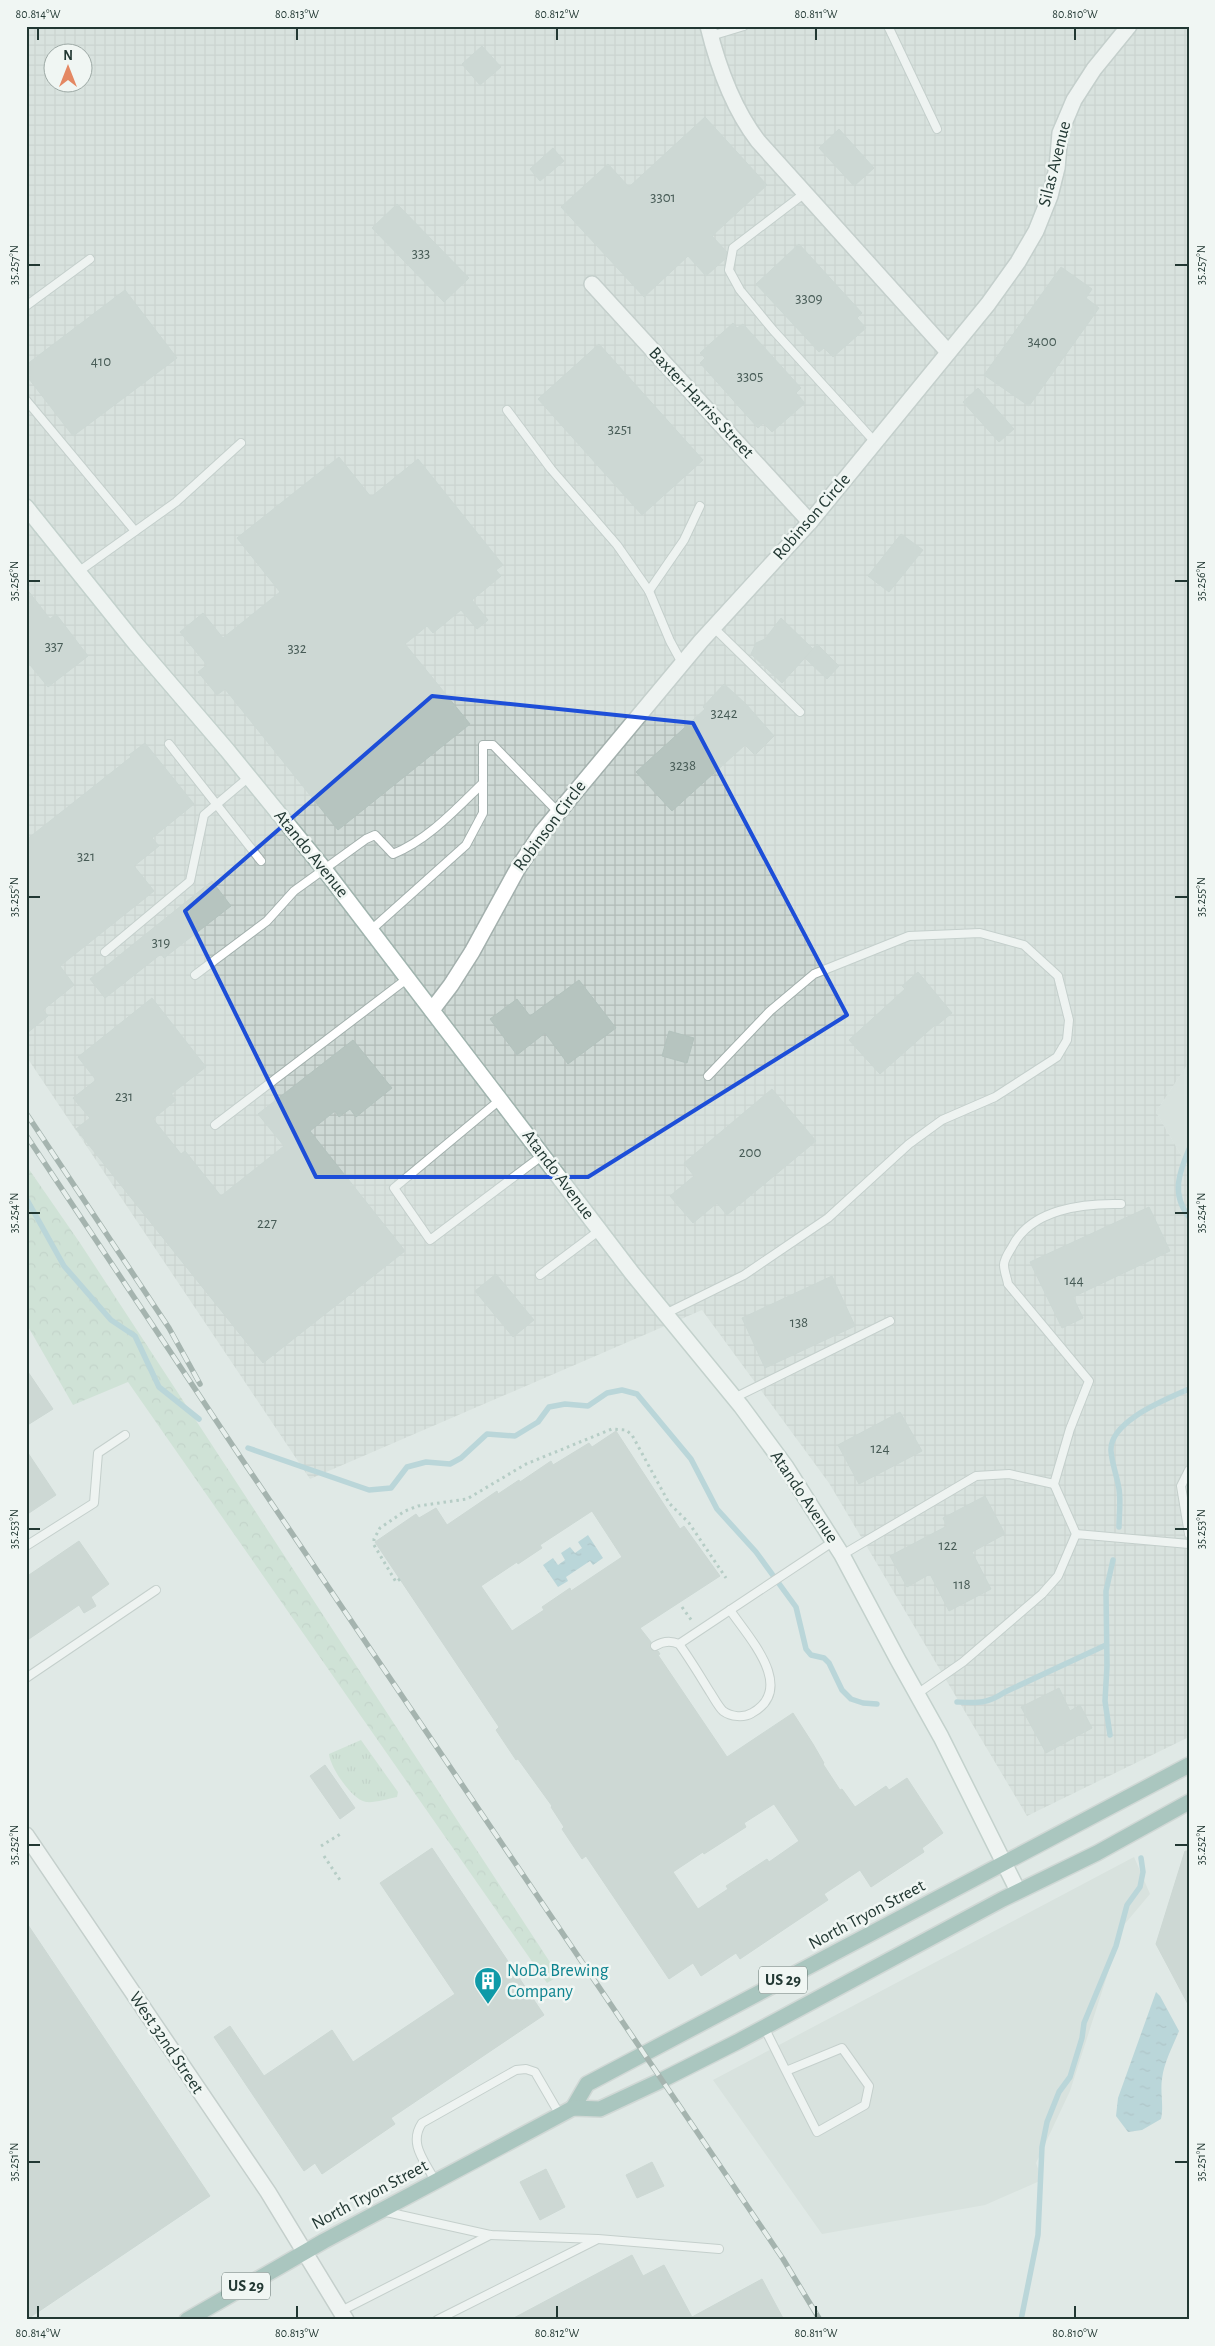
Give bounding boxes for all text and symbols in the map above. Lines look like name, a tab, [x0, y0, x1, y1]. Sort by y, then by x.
text: 80.814°W	[16, 8, 61, 20]
text: 80.813°W	[275, 8, 319, 20]
text: 80.812°W	[535, 8, 580, 20]
text: 80.811°W	[794, 8, 838, 20]
text: 80.810°W	[1052, 8, 1098, 20]
north arrow	[42, 42, 92, 92]
text: N	[63, 49, 73, 63]
street label: Silas Avenue	[1036, 119, 1074, 209]
house number: 3301	[650, 190, 676, 205]
text: 35.257°N	[8, 245, 20, 285]
text: 35.257°N	[1195, 245, 1207, 285]
house number: 333	[412, 246, 430, 261]
house number: 3309	[795, 291, 823, 306]
house number: 3400	[1027, 334, 1057, 349]
street label: Baxter-Harriss Street	[645, 344, 757, 462]
house number: 410	[91, 354, 111, 369]
house number: 3305	[737, 369, 763, 384]
house number: 3251	[608, 422, 632, 437]
street label: Robinson Circle	[770, 470, 854, 564]
text: 35.256°N	[8, 561, 20, 601]
text: 35.256°N	[1195, 561, 1207, 601]
house number: 337	[45, 639, 63, 654]
house number: 332	[287, 641, 307, 656]
house number: 3242	[710, 706, 738, 721]
house number: 3238	[670, 758, 696, 773]
street label: Robinson Circle	[510, 778, 590, 874]
street label: Atando Avenue	[270, 807, 352, 901]
house number: 321	[77, 849, 95, 864]
text: 35.255°N	[8, 877, 20, 917]
text: 35.255°N	[1195, 877, 1207, 917]
house number: 319	[152, 935, 170, 950]
house number: 231	[115, 1089, 133, 1104]
street label: Atando Avenue	[519, 1127, 597, 1223]
house number: 200	[739, 1145, 761, 1160]
text: 35.254°N	[8, 1193, 20, 1233]
text: 35.254°N	[1195, 1193, 1207, 1233]
house number: 227	[257, 1216, 277, 1231]
house number: 144	[1064, 1273, 1084, 1288]
house number: 138	[790, 1315, 808, 1330]
house number: 124	[870, 1441, 890, 1456]
street label: Atando Avenue	[767, 1448, 841, 1546]
text: 35.253°N	[8, 1509, 20, 1549]
text: 35.253°N	[1195, 1509, 1207, 1549]
house number: 122	[939, 1538, 958, 1553]
house number: 118	[953, 1577, 971, 1592]
text: 35.252°N	[8, 1825, 20, 1865]
text: 35.252°N	[1195, 1825, 1207, 1865]
street label: North Tryon Street	[806, 1877, 928, 1953]
place label: NoDa Brewing Company	[507, 1962, 609, 2001]
building icon: NoDa Brewing Company	[473, 1966, 503, 2005]
road number: US 29	[759, 1966, 807, 1994]
street label: West 32nd Street	[125, 1989, 207, 2097]
text: 35.251°N	[8, 2142, 20, 2182]
text: 35.251°N	[1195, 2142, 1207, 2182]
street label: North Tryon Street	[309, 2157, 431, 2233]
road number: US 29	[222, 2272, 270, 2300]
text: 80.814°W	[16, 2327, 61, 2339]
text: 80.813°W	[275, 2327, 319, 2339]
text: 80.812°W	[535, 2327, 580, 2339]
text: 80.811°W	[794, 2327, 838, 2339]
text: 80.810°W	[1052, 2327, 1098, 2339]

